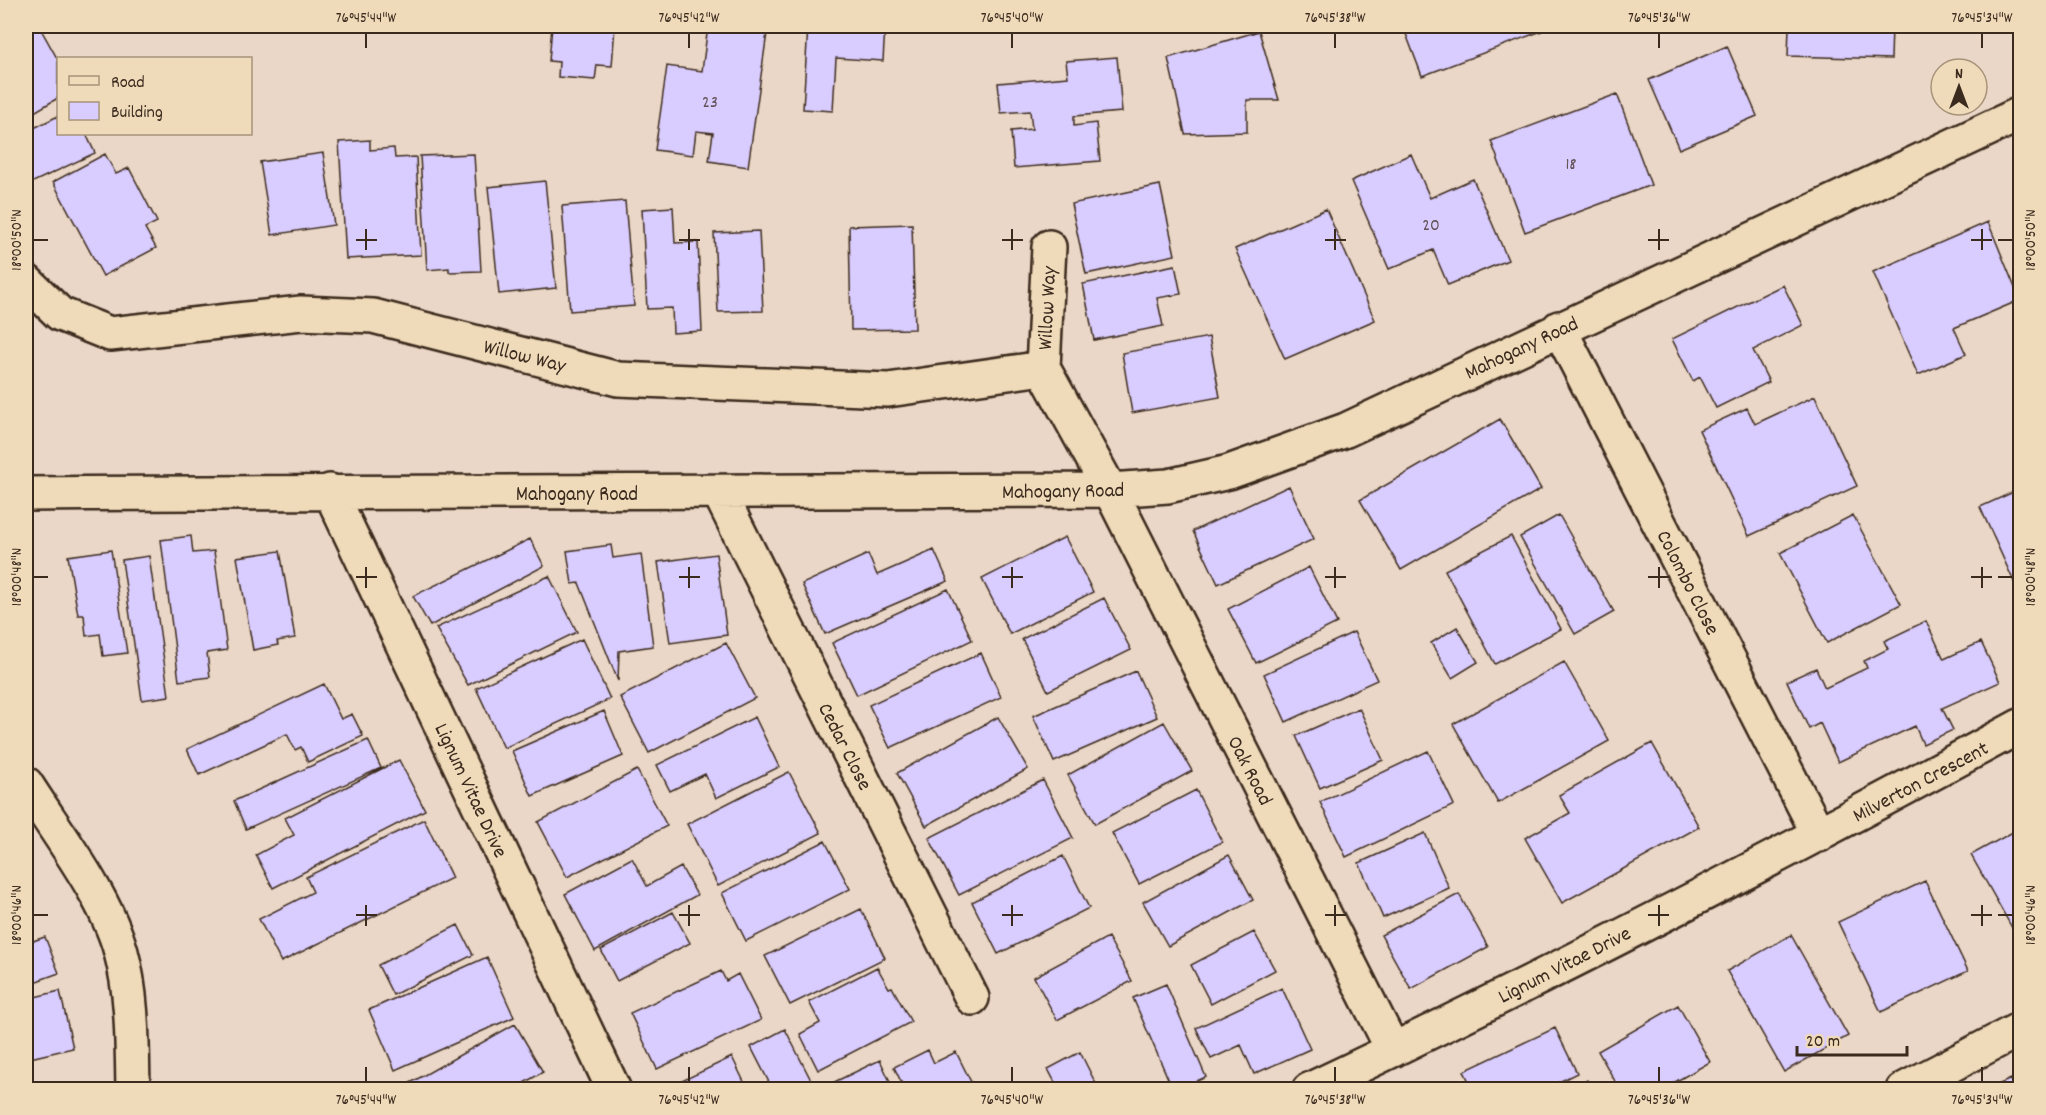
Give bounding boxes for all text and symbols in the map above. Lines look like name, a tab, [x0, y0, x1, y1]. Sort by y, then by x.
text: 76°45'44"W	[336, 8, 397, 30]
text: 76°45'42"W	[659, 8, 720, 30]
text: 76°45'40"W	[981, 8, 1044, 30]
text: 76°45'38"W	[1305, 8, 1366, 30]
text: 76°45'36"W	[1628, 8, 1690, 30]
text: 76°45'34"W	[1952, 8, 2013, 30]
legend	[57, 57, 252, 135]
north arrow	[1929, 57, 1989, 117]
text: N	[1955, 63, 1963, 86]
text: Road	[111, 71, 145, 96]
house number: 23	[702, 91, 718, 116]
text: Building	[111, 101, 163, 126]
house number: 18	[1565, 153, 1577, 178]
text: 18°00'50"N	[7, 209, 29, 271]
text: 18°00'50"N	[2021, 209, 2043, 271]
house number: 20	[1422, 214, 1440, 239]
street label: Willow Way	[1032, 265, 1066, 351]
street label: Mahogany Road	[1460, 310, 1584, 389]
street label: Willow Way	[480, 333, 569, 383]
street label: Mahogany Road	[1002, 477, 1125, 509]
street label: Mahogany Road	[516, 481, 638, 511]
street label: Colombo Close	[1647, 526, 1726, 641]
text: 18°00'48"N	[7, 548, 29, 606]
text: 18°00'48"N	[2021, 548, 2043, 606]
street label: Cedar Close	[808, 698, 878, 796]
street label: Lignum Vitae Drive	[425, 719, 514, 864]
street label: Oak Road	[1218, 731, 1279, 811]
street label: Milverton Crescent	[1848, 735, 1995, 832]
text: 18°00'46"N	[7, 885, 29, 945]
text: 18°00'46"N	[2021, 885, 2043, 945]
street label: Lignum Vitae Drive	[1494, 920, 1637, 1013]
scale bar	[1797, 1019, 1906, 1057]
text: 20 m	[1806, 1030, 1840, 1055]
text: 76°45'44"W	[336, 1090, 397, 1112]
text: 76°45'42"W	[659, 1090, 720, 1112]
text: 76°45'40"W	[981, 1090, 1044, 1112]
text: 76°45'38"W	[1305, 1090, 1366, 1112]
text: 76°45'36"W	[1628, 1090, 1690, 1112]
text: 76°45'34"W	[1952, 1090, 2013, 1112]

